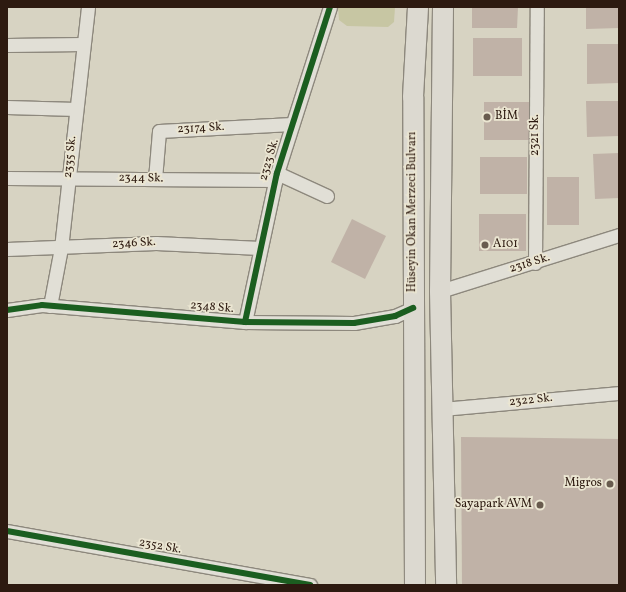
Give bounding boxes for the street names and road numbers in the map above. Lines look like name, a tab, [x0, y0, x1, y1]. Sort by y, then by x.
street label: 2321 Sk.	[529, 114, 543, 156]
street label: 23174 Sk.	[177, 121, 225, 137]
street label: Hüseyin Okan Merzeci Bulvarı	[406, 132, 420, 292]
street label: 2335 Sk.	[62, 135, 80, 179]
street label: 2323 Sk.	[257, 137, 283, 183]
street label: 2344 Sk.	[118, 171, 164, 187]
street label: 2346 Sk.	[112, 236, 156, 252]
street label: 2318 Sk.	[508, 251, 552, 277]
street label: 2348 Sk.	[190, 299, 234, 317]
street label: 2322 Sk.	[509, 392, 553, 410]
street label: 2352 Sk.	[138, 536, 182, 558]

